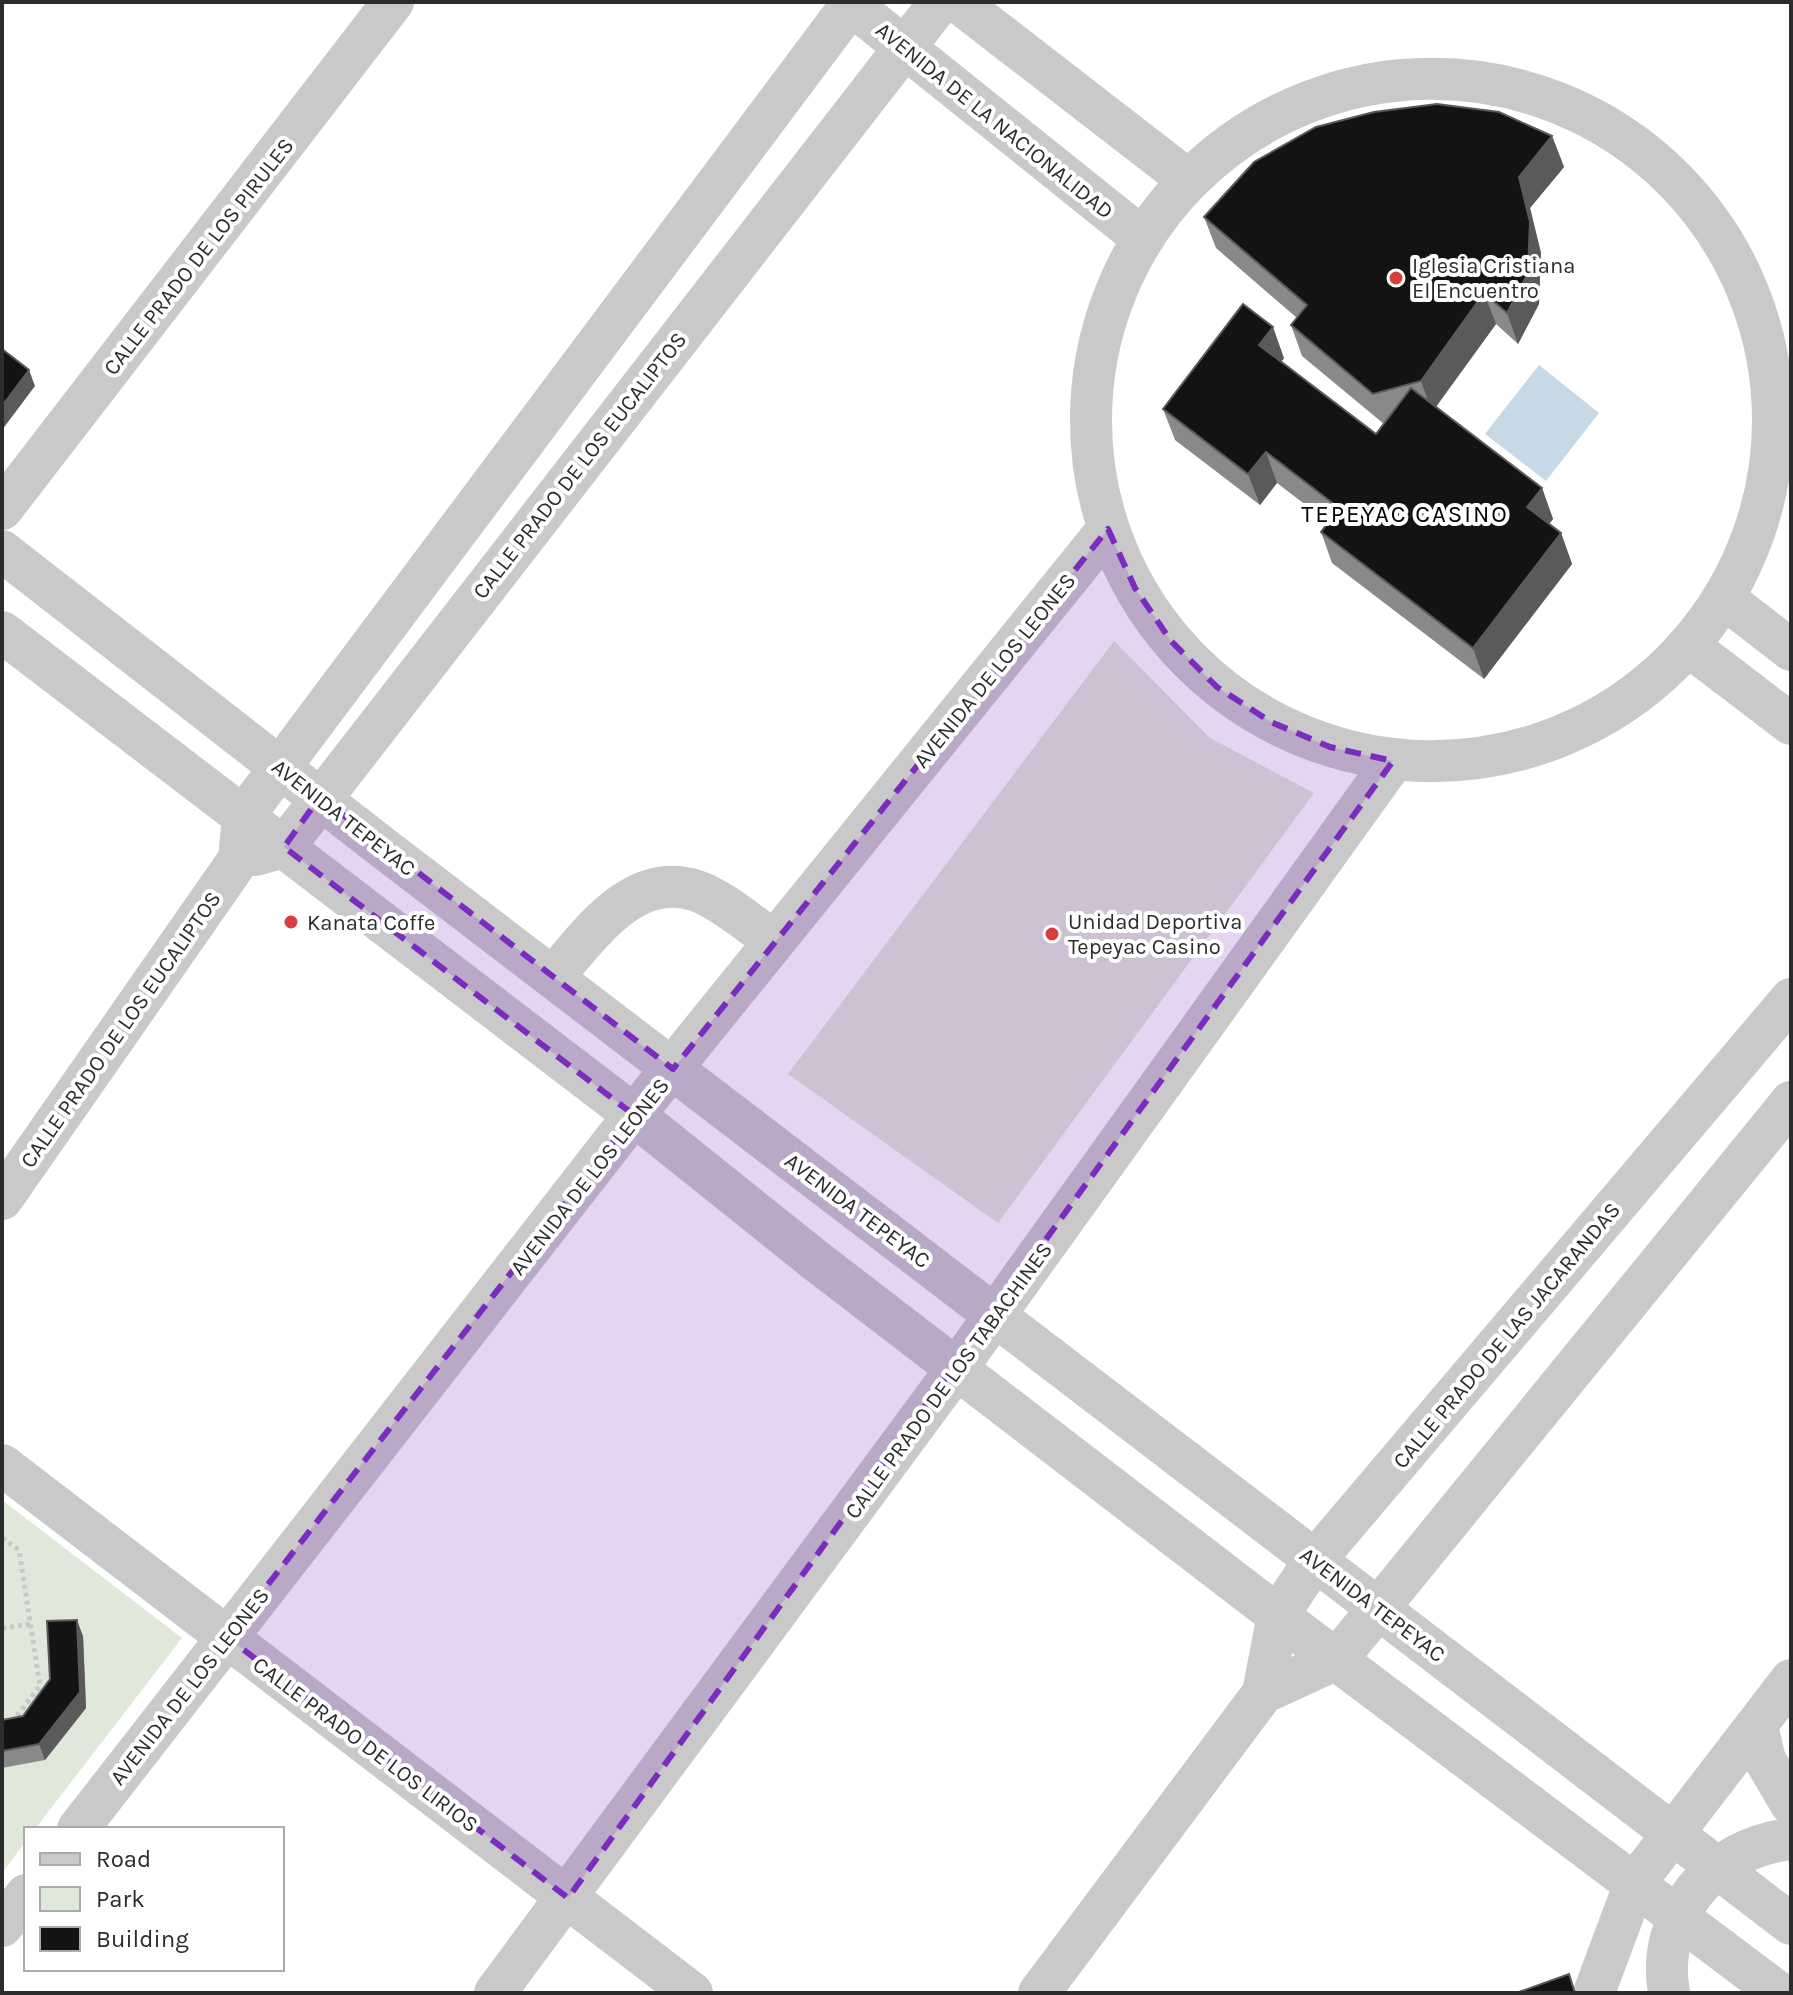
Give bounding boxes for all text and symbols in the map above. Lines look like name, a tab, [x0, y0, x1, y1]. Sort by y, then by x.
street label: AVENIDA DE LA NACIONALIDAD	[870, 17, 1118, 225]
street label: CALLE PRADO DE LOS PIRULES	[98, 133, 299, 380]
place label: Iglesia Cristiana El Encuentro	[1412, 253, 1575, 304]
marker: Iglesia Cristiana El Encuentro	[1387, 269, 1405, 287]
street label: CALLE PRADO DE LOS EUCALIPTOS	[467, 327, 692, 604]
district label: TEPEYAC CASINO	[1301, 500, 1509, 528]
street label: AVENIDA DE LOS LEONES	[908, 568, 1081, 773]
street label: AVENIDA TEPEYAC	[266, 754, 420, 882]
street label: CALLE PRADO DE LOS EUCALIPTOS	[15, 886, 227, 1173]
place label: Unidad Deportiva Tepeyac Casino	[1068, 909, 1242, 960]
place label: Kanata Coffe	[307, 910, 435, 936]
marker: Kanata Coffe	[282, 913, 300, 931]
marker: Unidad Deportiva Tepeyac Casino	[1043, 925, 1061, 943]
street label: AVENIDA DE LOS LEONES	[505, 1073, 675, 1280]
street label: AVENIDA TEPEYAC	[780, 1148, 935, 1274]
street label: CALLE PRADO DE LAS JACARANDAS	[1388, 1197, 1626, 1474]
street label: CALLE PRADO DE LOS TABACHINES	[840, 1237, 1058, 1524]
street label: AVENIDA TEPEYAC	[1295, 1542, 1450, 1668]
street label: AVENIDA DE LOS LEONES	[105, 1583, 275, 1790]
street label: CALLE PRADO DE LOS LIRIOS	[248, 1652, 483, 1838]
legend	[24, 1827, 284, 1971]
text: Road	[96, 1845, 151, 1873]
text: Park	[96, 1885, 145, 1913]
text: Building	[96, 1925, 189, 1953]

